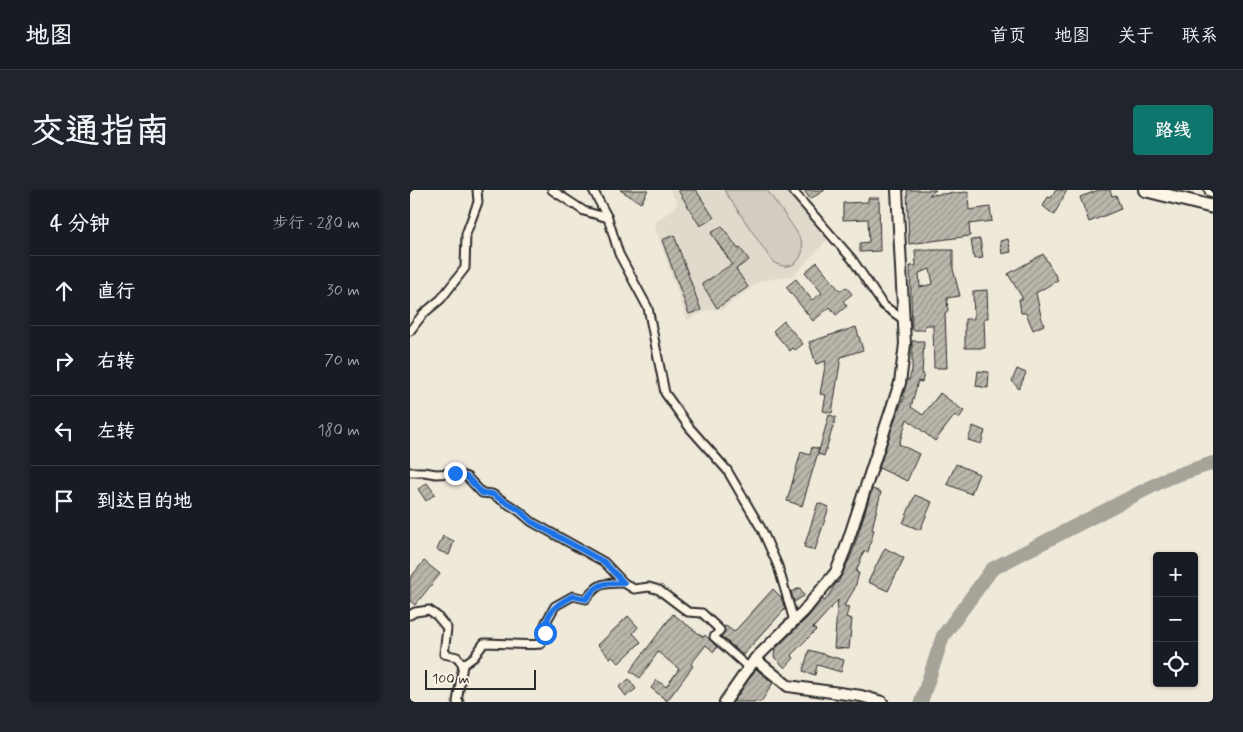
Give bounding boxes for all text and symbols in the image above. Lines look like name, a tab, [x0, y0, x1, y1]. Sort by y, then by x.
text: 地图	[25, 21, 73, 52]
text: 首页	[990, 24, 1026, 48]
text: 地图	[1054, 24, 1090, 48]
text: 关于	[1118, 24, 1154, 48]
text: 联系	[1182, 24, 1218, 48]
button: 路线	[1133, 105, 1213, 155]
text: 交通指南	[30, 109, 170, 155]
text: 4 分钟	[50, 210, 110, 238]
text: 步行 · 280 m	[272, 213, 360, 234]
icon: ahead	[50, 277, 78, 305]
text: 直行	[97, 279, 135, 304]
text: 30 m	[327, 280, 360, 301]
icon: right	[50, 347, 78, 375]
text: 右转	[97, 349, 135, 374]
text: 70 m	[324, 350, 360, 371]
icon: left	[50, 417, 78, 445]
text: 左转	[97, 419, 135, 444]
text: 180 m	[317, 420, 360, 441]
route end	[444, 462, 467, 485]
icon: arrive	[50, 487, 78, 515]
text: 到达目的地	[97, 489, 192, 514]
map controls	[1153, 552, 1198, 687]
button: +	[1153, 552, 1198, 597]
button: −	[1153, 597, 1198, 642]
route start	[534, 622, 557, 645]
button: locate	[1153, 642, 1198, 687]
scale bar	[425, 667, 536, 690]
text: 100 m	[432, 670, 470, 688]

